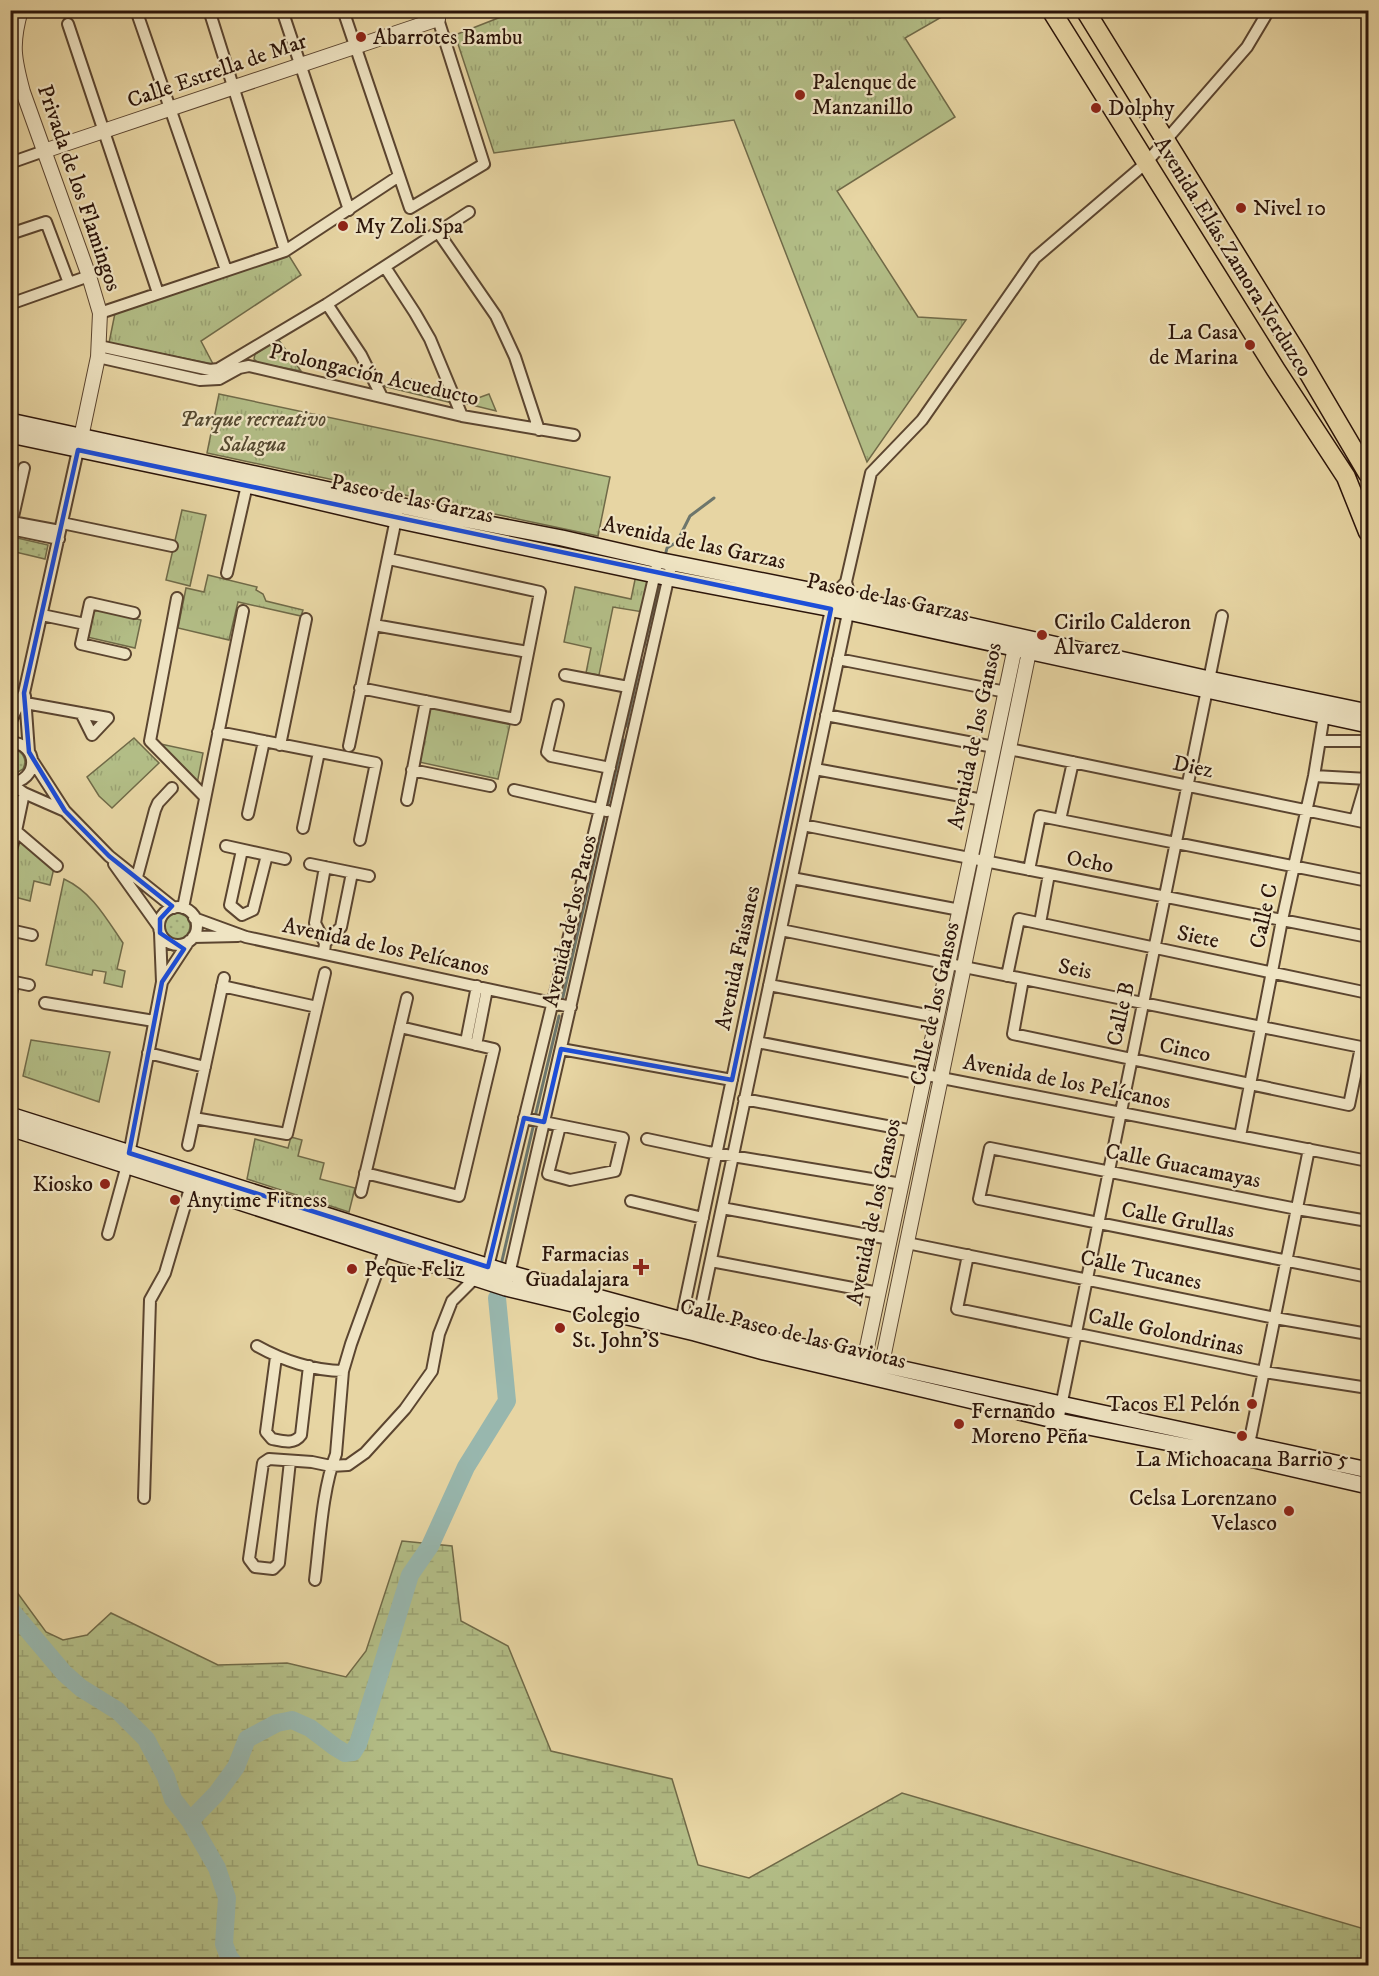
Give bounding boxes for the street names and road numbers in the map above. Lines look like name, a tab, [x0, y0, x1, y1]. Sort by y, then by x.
street label: Calle Estrella de Mar	[124, 27, 311, 114]
street label: Privada de los Flamingos	[31, 81, 127, 295]
street label: Avenida Elías Zamora Verduzco	[1148, 132, 1318, 382]
street label: Prolongación Acueducto	[266, 338, 482, 412]
street label: Paseo de las Garzas	[328, 469, 496, 529]
street label: Avenida de las Garzas	[600, 510, 788, 576]
street label: Paseo de las Garzas	[804, 568, 972, 628]
street label: Avenida de los Gansos	[942, 640, 1008, 832]
street label: Diez	[1170, 750, 1216, 785]
street label: Avenida de los Patos	[537, 832, 603, 1010]
street label: Ocho	[1064, 844, 1116, 880]
street label: Calle C	[1244, 881, 1284, 951]
street label: Avenida Faisanes	[710, 883, 766, 1033]
street label: Avenida de los Pelícanos	[280, 912, 492, 982]
street label: Siete	[1174, 919, 1222, 955]
street label: Calle de los Gansos	[904, 920, 966, 1088]
street label: Seis	[1056, 953, 1094, 985]
street label: Calle B	[1101, 979, 1141, 1049]
street label: Cinco	[1157, 1031, 1213, 1069]
street label: Avenida de los Pelícanos	[961, 1049, 1173, 1115]
street label: Avenida de los Gansos	[841, 1116, 907, 1308]
street label: Calle Guacamayas	[1103, 1138, 1263, 1194]
street label: Calle Grullas	[1119, 1196, 1237, 1244]
street label: Calle Tucanes	[1078, 1244, 1204, 1296]
street label: Calle Paseo de las Gaviotas	[677, 1293, 909, 1375]
street label: Calle Golondrinas	[1086, 1302, 1246, 1362]

